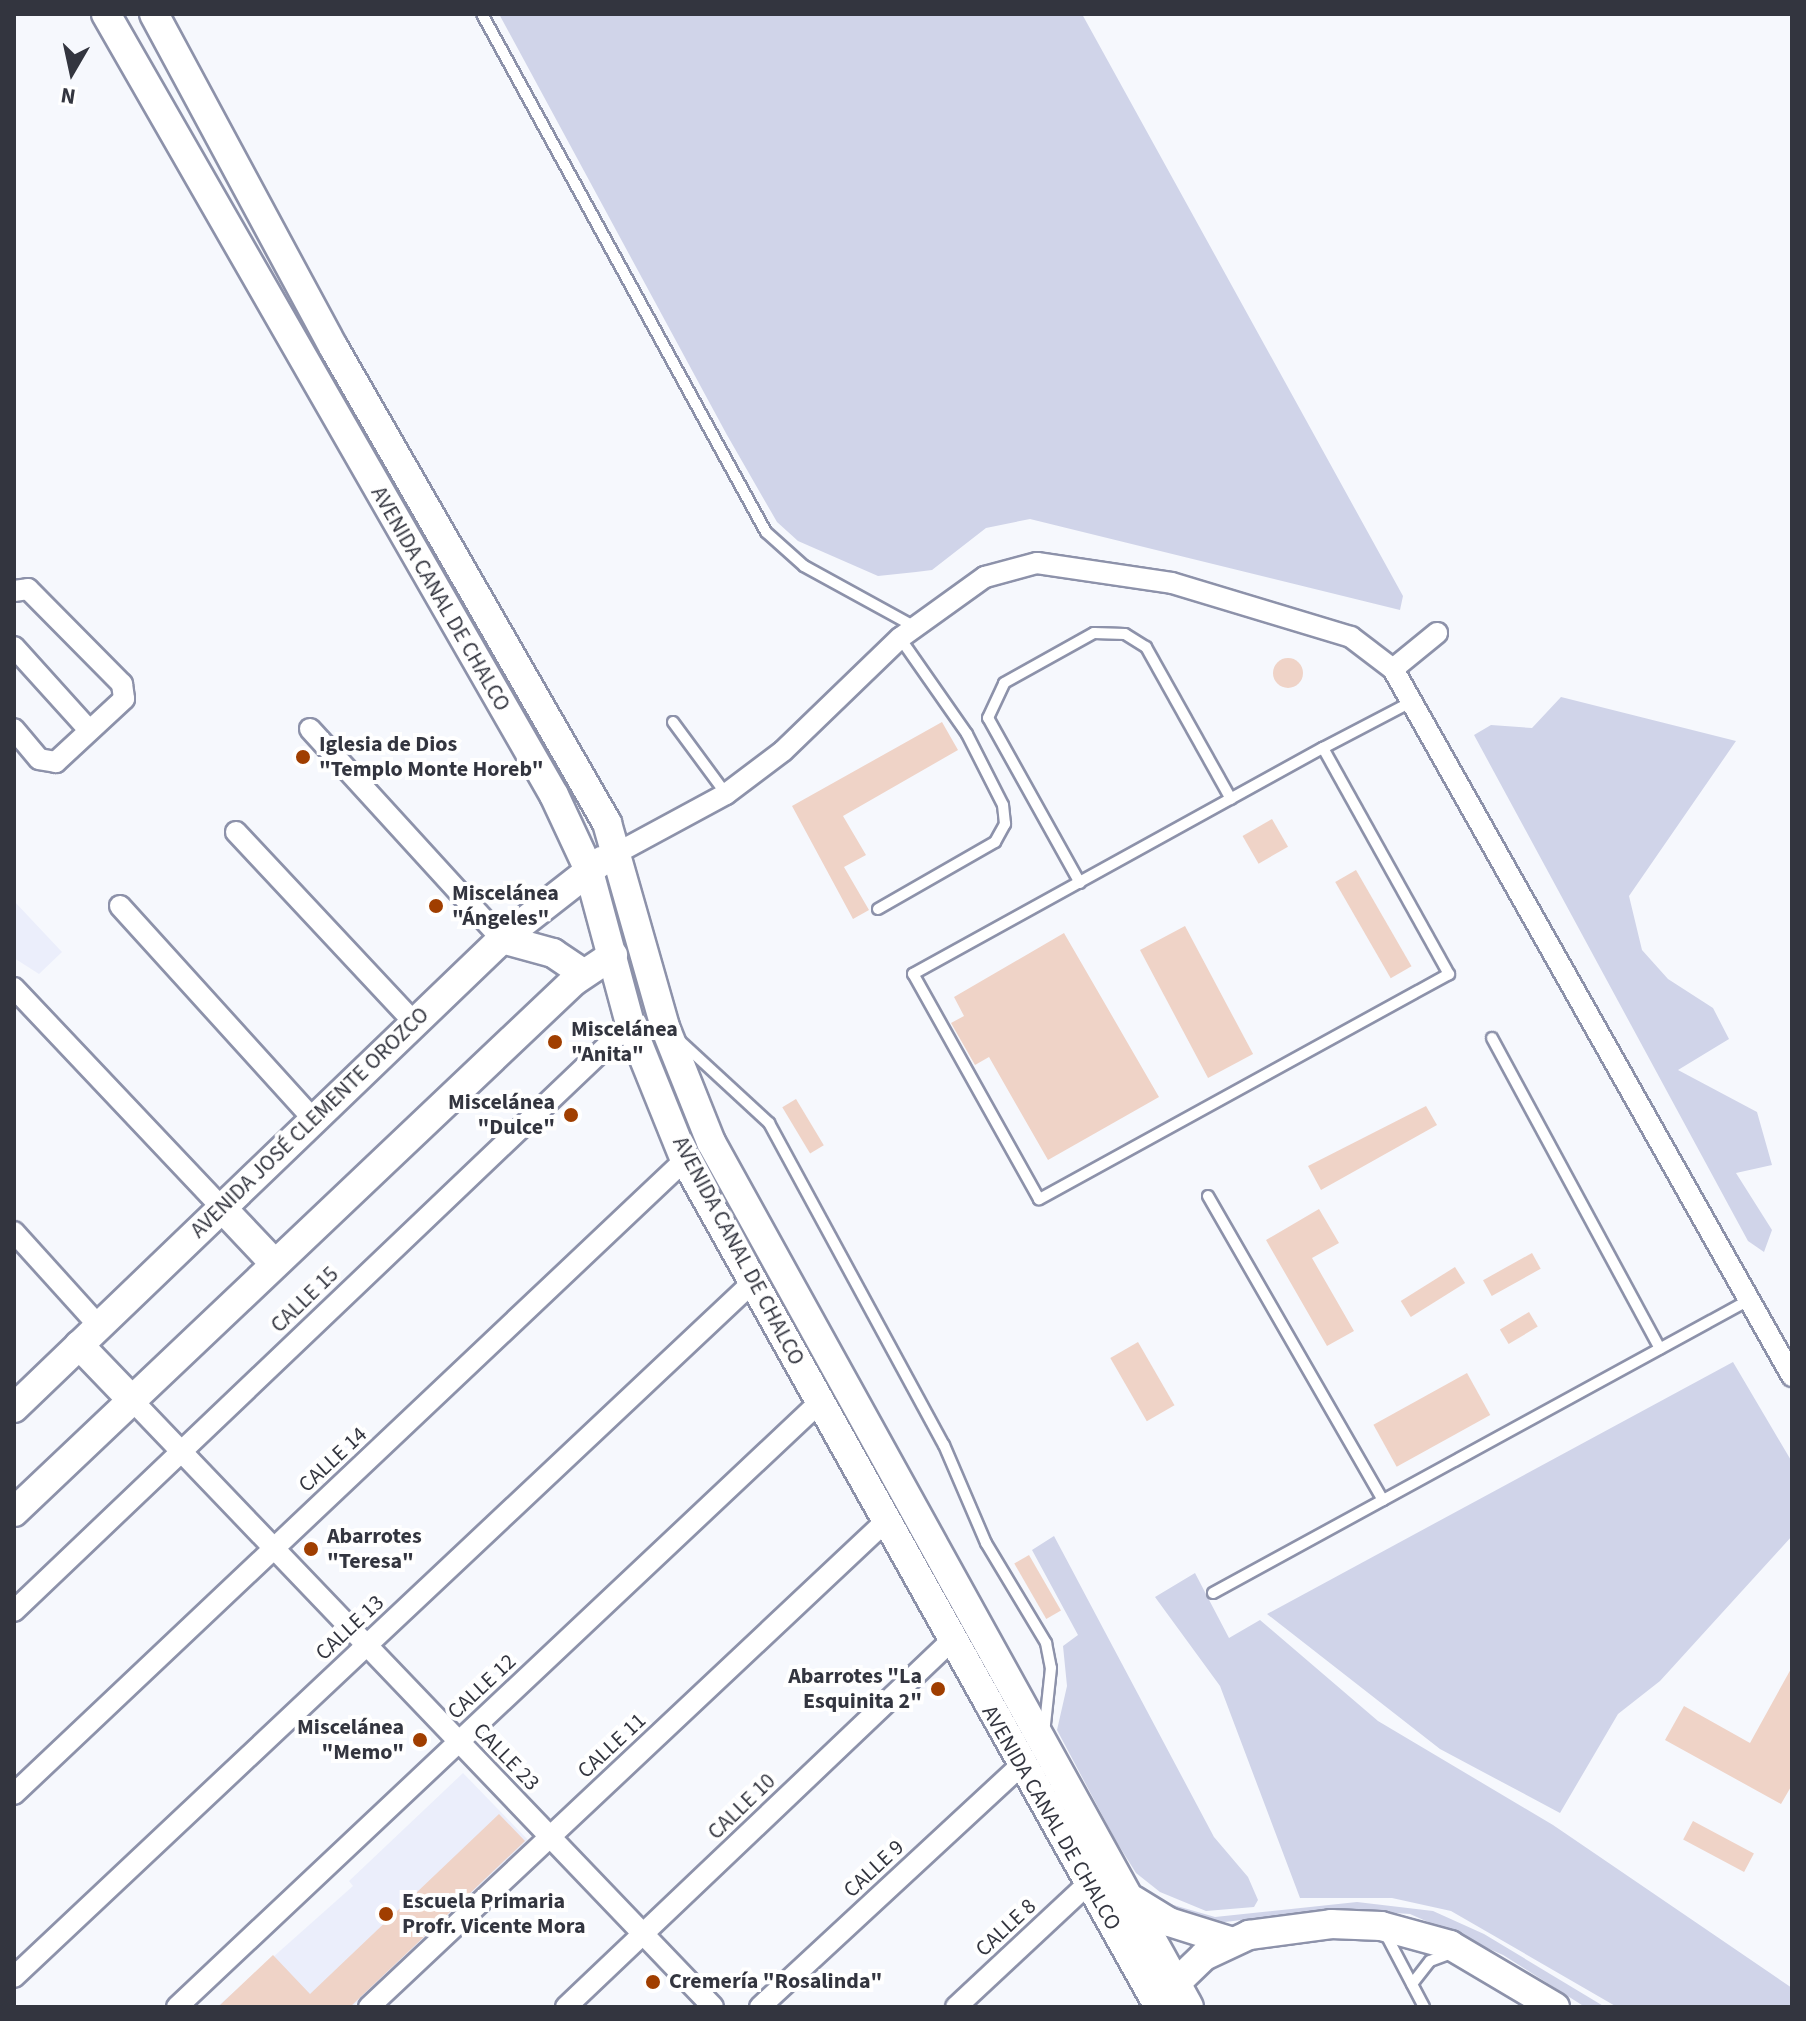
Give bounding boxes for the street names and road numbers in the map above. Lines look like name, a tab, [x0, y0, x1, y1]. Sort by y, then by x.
street label: AVENIDA CANAL DE CHALCO	[365, 482, 515, 716]
street label: AVENIDA JOSÉ CLEMENTE OROZCO	[185, 1002, 435, 1244]
street label: AVENIDA CANAL DE CHALCO	[666, 1132, 810, 1370]
street label: CALLE 15	[266, 1261, 344, 1339]
street label: CALLE 14	[293, 1422, 373, 1498]
street label: CALLE 13	[310, 1590, 390, 1666]
street label: CALLE 12	[442, 1649, 522, 1725]
street label: AVENIDA CANAL DE CHALCO	[976, 1701, 1126, 1935]
street label: CALLE 11	[572, 1708, 652, 1784]
street label: CALLE 23	[467, 1718, 545, 1796]
street label: CALLE 10	[703, 1768, 781, 1846]
street label: CALLE 9	[838, 1835, 910, 1903]
street label: CALLE 8	[970, 1894, 1042, 1962]

